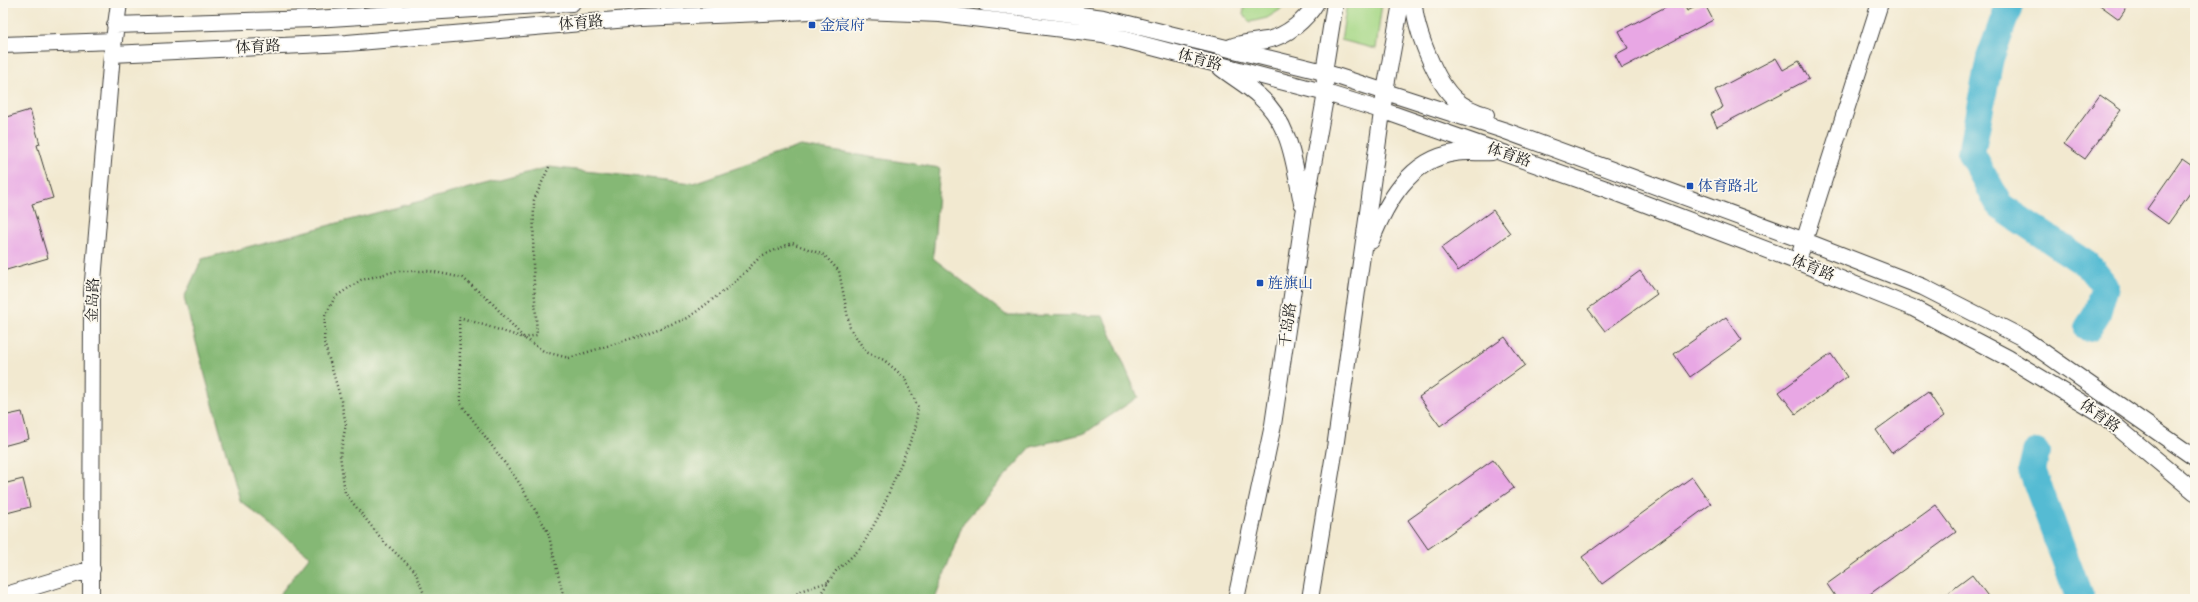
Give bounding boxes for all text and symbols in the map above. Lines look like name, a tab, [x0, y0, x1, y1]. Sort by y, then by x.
street label: 体育路	[558, 12, 604, 34]
place label: 金宸府	[820, 16, 865, 35]
marker: 金宸府	[807, 20, 817, 30]
street label: 体育路	[235, 36, 281, 58]
street label: 体育路	[1176, 45, 1224, 75]
street label: 体育路	[1485, 139, 1533, 171]
place label: 体育路北	[1698, 177, 1758, 196]
marker: 体育路北	[1685, 181, 1695, 191]
street label: 体育路	[1789, 251, 1837, 285]
place label: 旌旗山	[1268, 274, 1313, 293]
street label: 金岛路	[83, 277, 103, 323]
marker: 旌旗山	[1255, 278, 1265, 288]
street label: 千岛路	[1275, 301, 1301, 349]
street label: 体育路	[2076, 395, 2124, 437]

